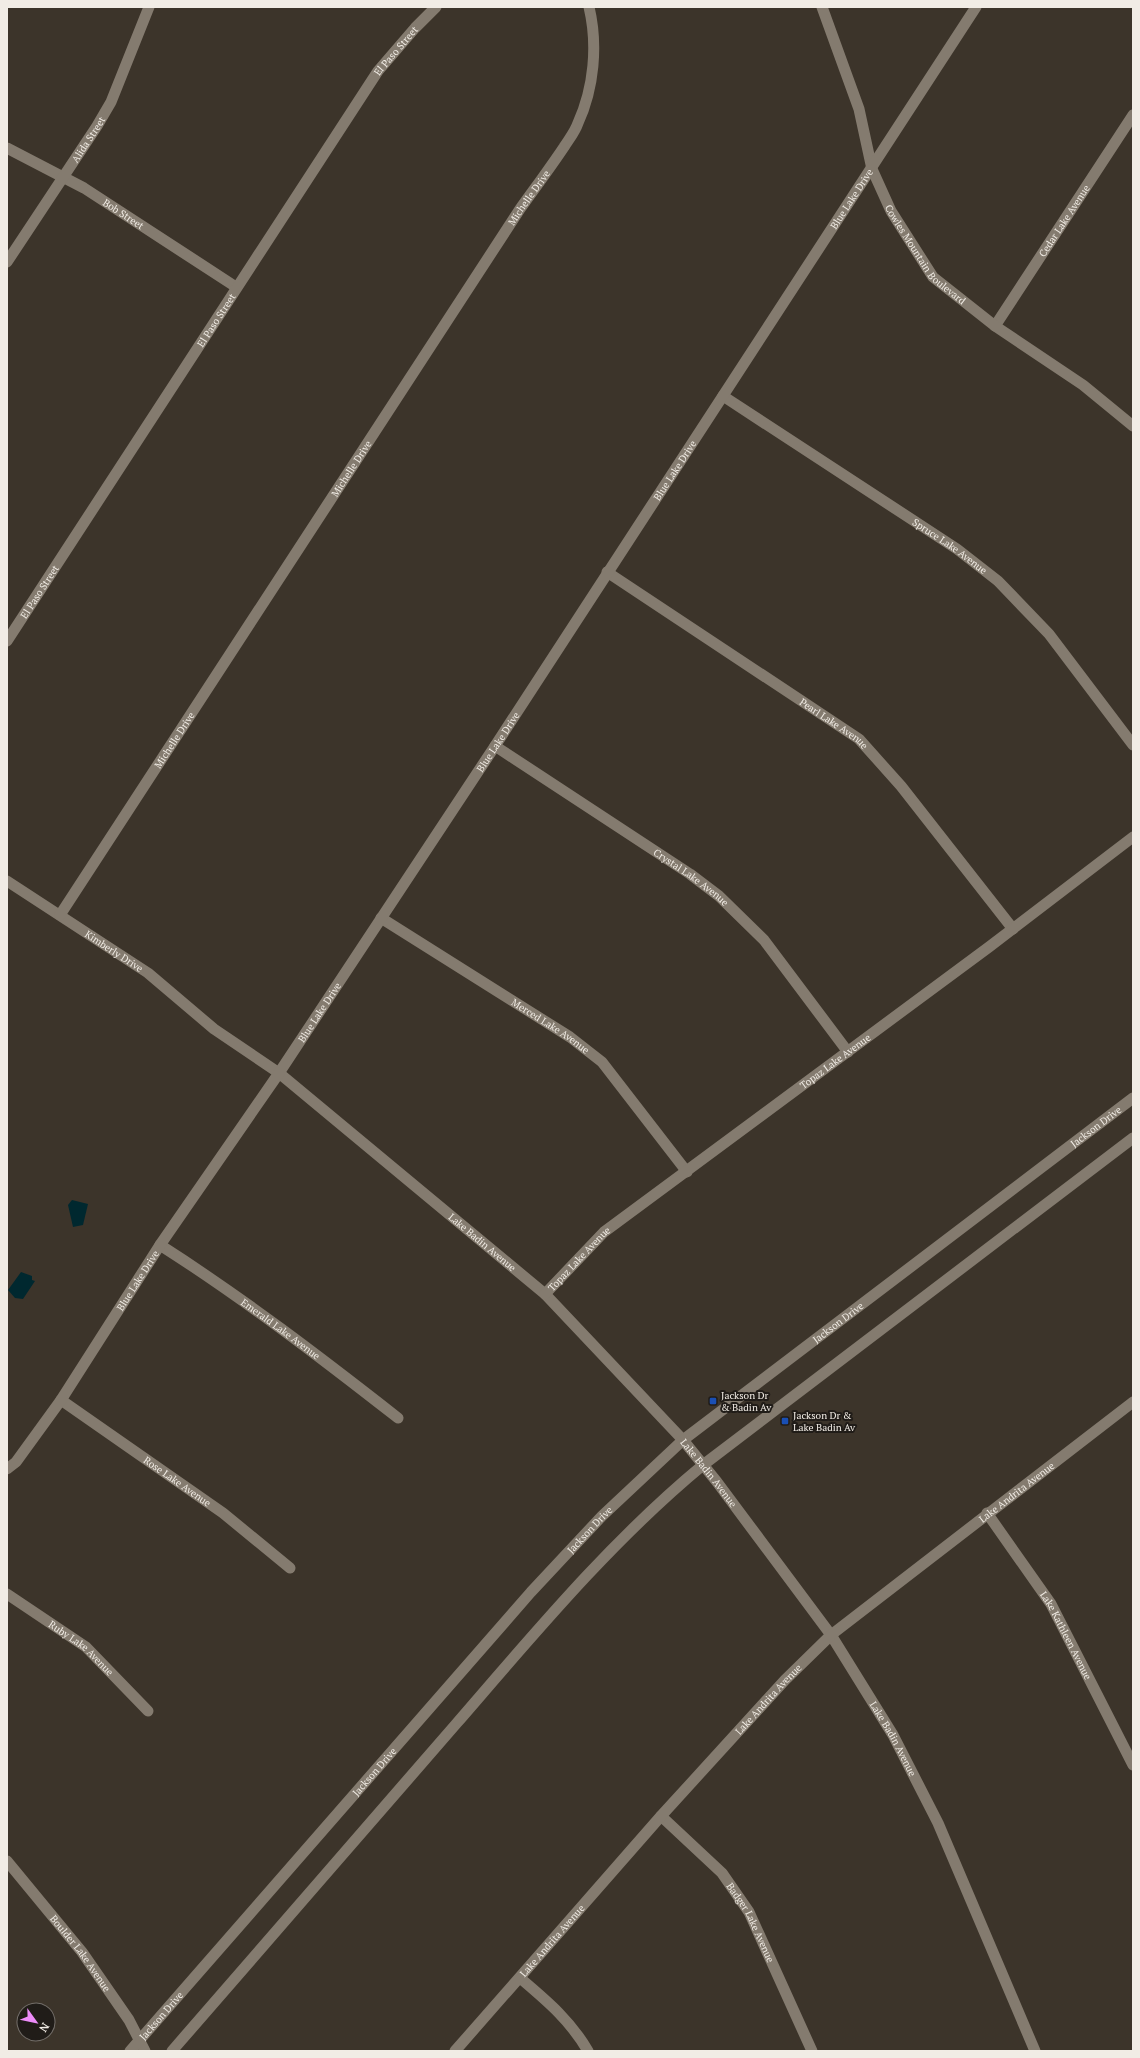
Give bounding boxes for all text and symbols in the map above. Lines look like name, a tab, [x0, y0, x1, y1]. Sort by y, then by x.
street label: El Paso Street	[370, 23, 421, 78]
street label: Alida Street	[68, 114, 108, 165]
street label: Blue Lake Drive	[827, 166, 876, 231]
street label: Michelle Drive	[505, 167, 553, 228]
street label: Cedar Lake Avenue	[1036, 182, 1092, 259]
street label: Bob Street	[101, 196, 147, 232]
street label: Cowles Mountain Boulevard	[882, 203, 969, 307]
street label: El Paso Street	[194, 291, 238, 349]
street label: Michelle Drive	[328, 438, 374, 499]
street label: Blue Lake Drive	[650, 438, 699, 503]
street label: Spruce Lake Avenue	[910, 515, 990, 577]
street label: El Paso Street	[17, 562, 62, 621]
street label: Pearl Lake Avenue	[797, 695, 871, 752]
street label: Michelle Drive	[151, 709, 197, 771]
street label: Blue Lake Drive	[473, 709, 522, 774]
street label: Crystal Lake Avenue	[651, 845, 732, 909]
street label: Kimberly Drive	[83, 927, 146, 975]
street label: Blue Lake Drive	[295, 980, 344, 1045]
street label: Merced Lake Avenue	[509, 995, 592, 1056]
street label: Topaz Lake Avenue	[797, 1031, 873, 1091]
street label: Jackson Drive	[1068, 1103, 1124, 1150]
street label: Lake Badin Avenue	[446, 1210, 519, 1274]
street label: Topaz Lake Avenue	[545, 1223, 613, 1294]
street label: Blue Lake Drive	[113, 1248, 162, 1313]
street label: Emerald Lake Avenue	[239, 1295, 323, 1362]
street label: Jackson Drive	[810, 1299, 866, 1346]
place label: Jackson Dr & Badin Av	[721, 1389, 772, 1414]
marker: Jackson Dr & Badin Av	[708, 1396, 718, 1406]
place label: Jackson Dr & Lake Badin Av	[793, 1409, 856, 1434]
marker: Jackson Dr & Lake Badin Av	[780, 1416, 790, 1426]
street label: Lake Badin Avenue	[678, 1436, 740, 1510]
street label: Rose Lake Avenue	[141, 1453, 214, 1509]
street label: Lake Andrita Avenue	[976, 1459, 1057, 1525]
street label: Jackson Drive	[564, 1503, 615, 1556]
street label: Lake Kathleen Avenue	[1037, 1588, 1095, 1682]
street label: Ruby Lake Avenue	[46, 1617, 117, 1678]
street label: Lake Andrita Avenue	[732, 1661, 804, 1737]
street label: Lake Badin Avenue	[867, 1699, 919, 1778]
street label: Jackson Drive	[349, 1745, 399, 1799]
street label: Badger Lake Avenue	[724, 1880, 777, 1964]
street label: Lake Andrita Avenue	[517, 1902, 587, 1979]
street label: Boulder Lake Avenue	[47, 1912, 114, 1994]
street label: Jackson Drive	[136, 1989, 186, 2043]
north arrow	[16, 2002, 56, 2042]
text: N	[36, 2020, 53, 2035]

